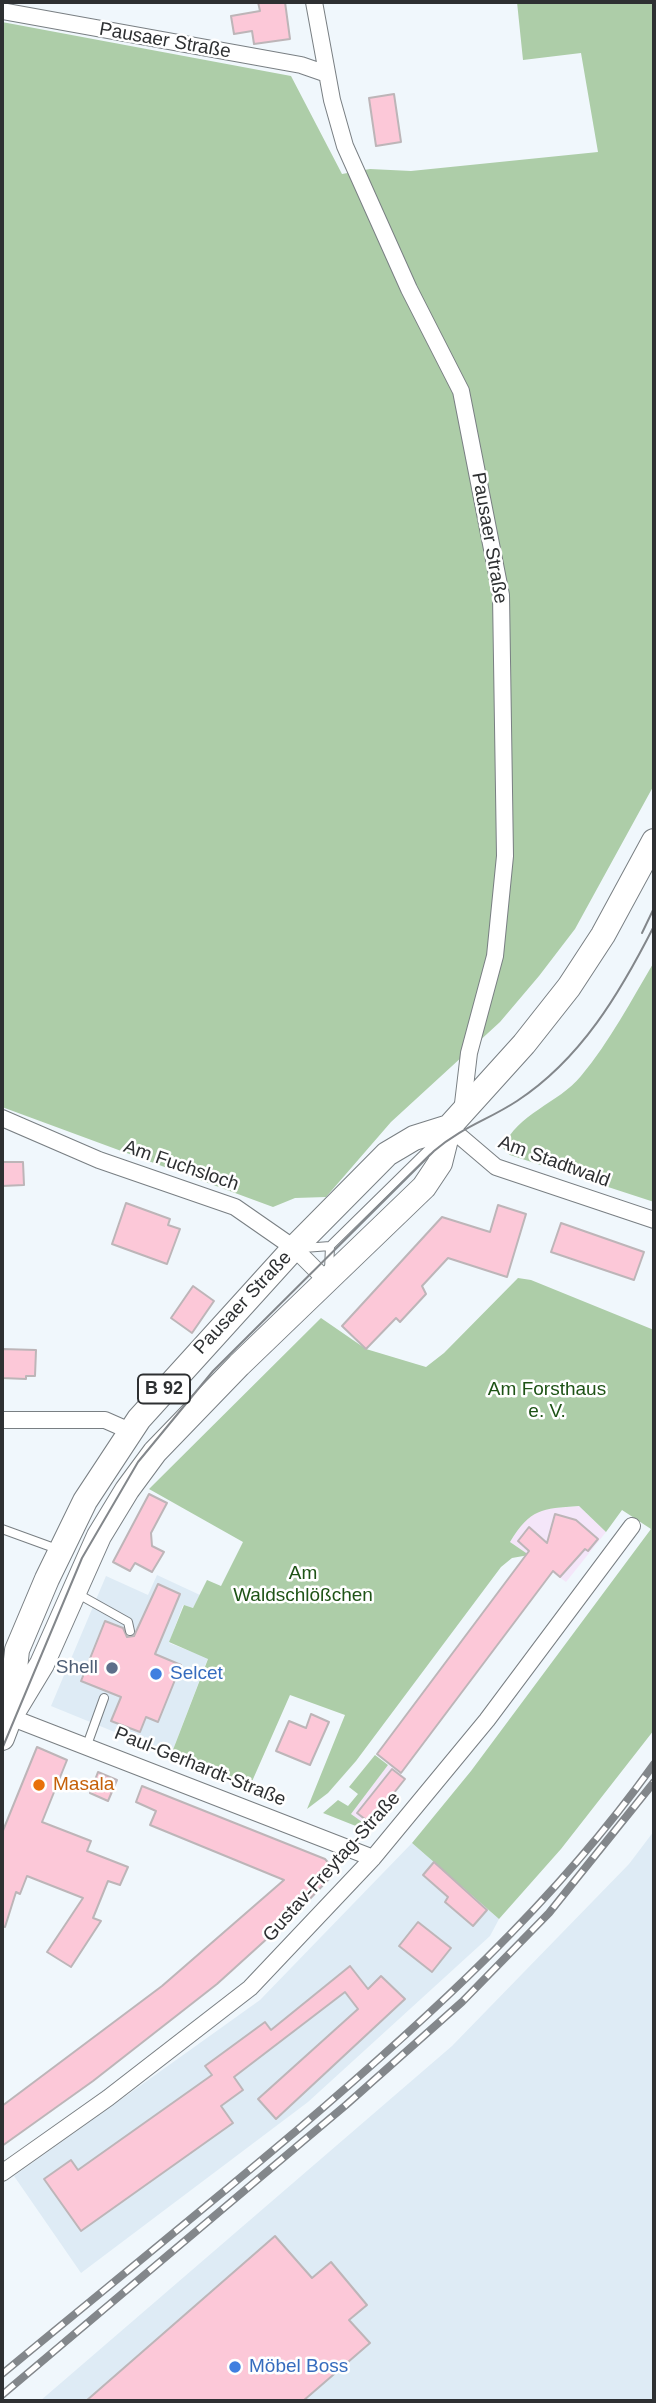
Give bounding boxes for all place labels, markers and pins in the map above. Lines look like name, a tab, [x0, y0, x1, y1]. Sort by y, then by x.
place label: Shell	[56, 1657, 98, 1679]
marker: Shell	[104, 1660, 120, 1676]
place label: Selcet	[170, 1663, 223, 1685]
marker: Selcet	[148, 1666, 164, 1682]
place label: Masala	[53, 1774, 114, 1796]
marker: Masala	[31, 1777, 47, 1793]
place label: Möbel Boss	[249, 2356, 348, 2378]
marker: Möbel Boss	[227, 2359, 243, 2375]

